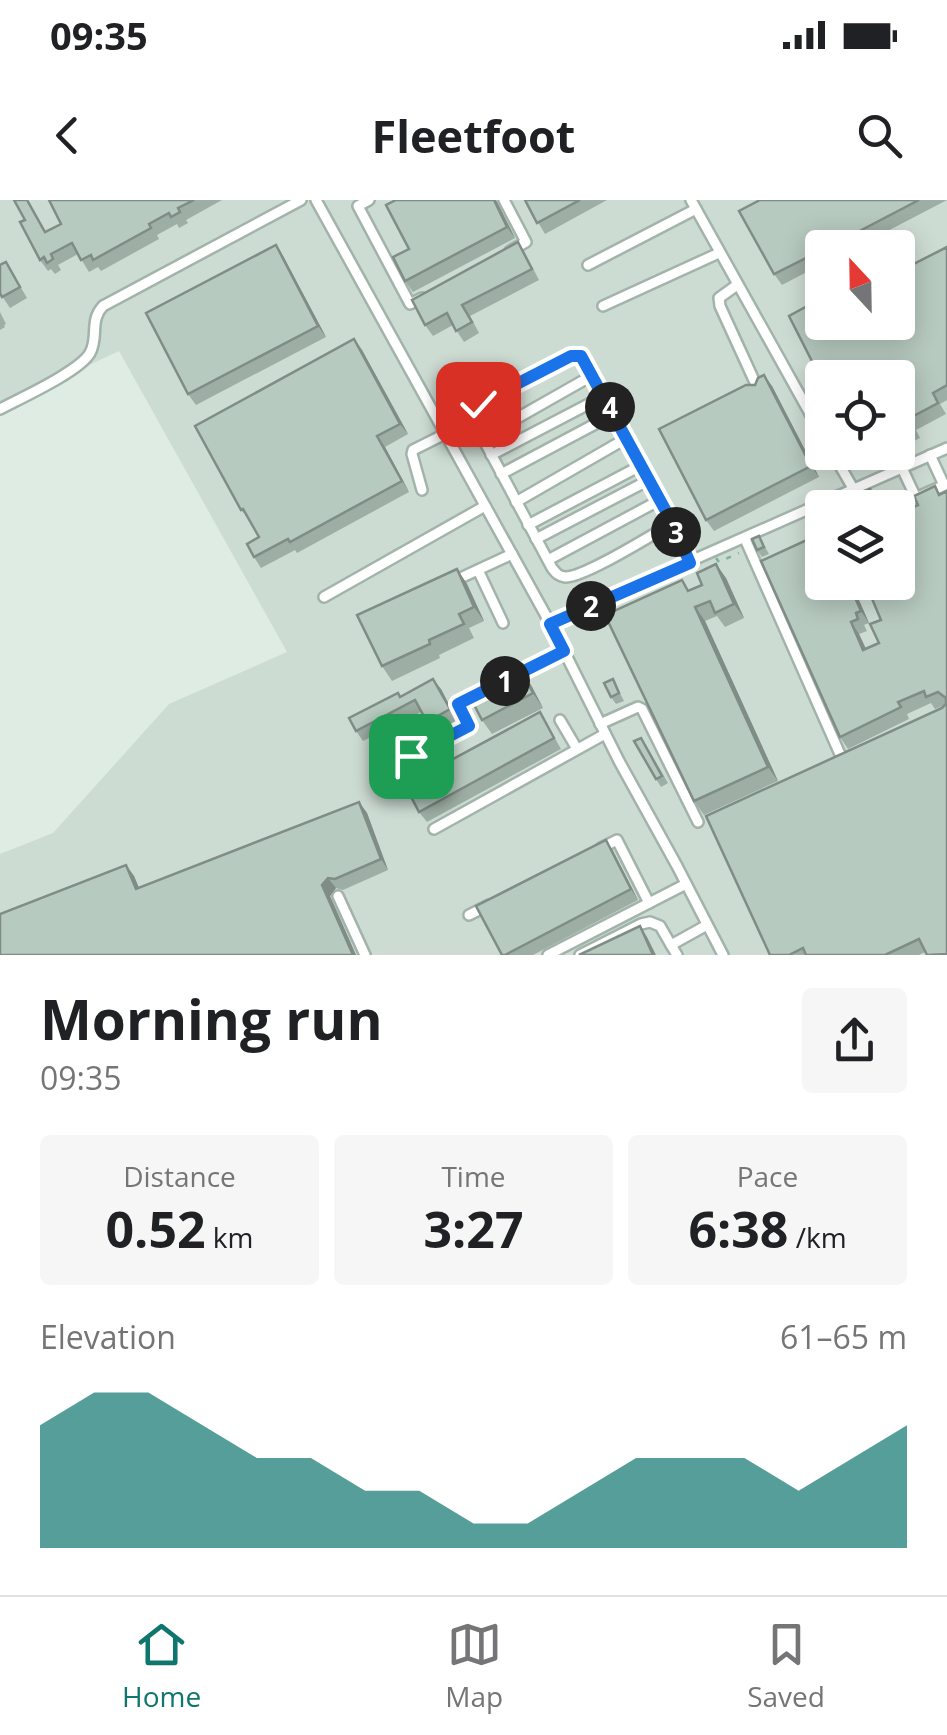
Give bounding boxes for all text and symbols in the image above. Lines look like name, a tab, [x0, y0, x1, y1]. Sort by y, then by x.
text: 09:35	[50, 9, 148, 61]
text: Fleetfoot	[372, 105, 575, 166]
icon: back	[40, 108, 95, 163]
icon: search	[852, 108, 907, 163]
north arrow	[805, 230, 915, 340]
map controls	[805, 230, 915, 600]
button: locate	[805, 360, 915, 470]
pin	[436, 362, 521, 447]
icon: check	[451, 377, 506, 432]
pin: 4	[585, 382, 635, 432]
text: 4	[602, 388, 618, 426]
button: layers	[805, 490, 915, 600]
pin: 3	[651, 507, 701, 557]
text: 3	[668, 513, 684, 551]
pin: 2	[566, 581, 616, 631]
text: 2	[583, 587, 599, 625]
pin: 1	[480, 656, 530, 706]
text: 1	[497, 662, 513, 700]
pin	[369, 714, 454, 799]
icon: arrive	[384, 729, 439, 784]
text: Morning run	[40, 981, 383, 1056]
button: share	[802, 988, 907, 1093]
text: 09:35	[40, 1056, 122, 1099]
text: Distance	[123, 1157, 236, 1195]
text: Time	[441, 1157, 506, 1195]
text: Pace	[737, 1157, 798, 1195]
text: 0.52	[106, 1195, 206, 1263]
text: 3:27	[423, 1195, 524, 1263]
text: 6:38	[688, 1195, 788, 1263]
text: km	[206, 1218, 253, 1256]
text: /km	[788, 1218, 847, 1256]
text: Elevation	[40, 1315, 176, 1358]
text: 61–65 m	[780, 1315, 907, 1358]
tab: Home	[122, 1617, 201, 1715]
tab: Map	[445, 1617, 503, 1715]
tab: Saved	[747, 1617, 825, 1715]

